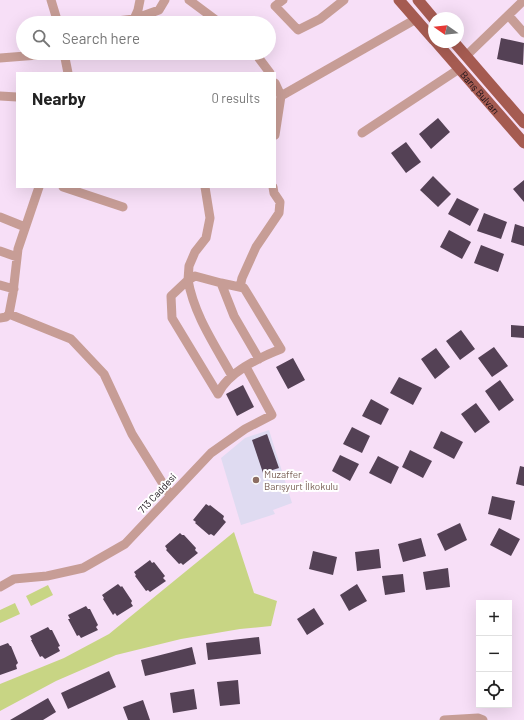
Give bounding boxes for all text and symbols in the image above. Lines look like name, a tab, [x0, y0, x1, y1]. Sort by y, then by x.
north arrow	[428, 12, 464, 48]
search box	[16, 16, 276, 60]
icon: search	[30, 27, 52, 49]
text: Search here	[62, 29, 140, 47]
street label: Barış Bulvarı	[458, 68, 502, 117]
text: Nearby	[32, 88, 86, 108]
text: 0 results	[211, 90, 260, 106]
place label: Muzaffer Barışyurt İlkokulu	[264, 468, 338, 492]
street label: 713 Caddesi	[136, 471, 178, 515]
marker: Muzaffer Barışyurt İlkokulu	[251, 475, 261, 485]
map controls	[476, 600, 512, 708]
button: +	[476, 600, 512, 636]
button: −	[476, 636, 512, 672]
button: locate	[476, 672, 512, 708]

